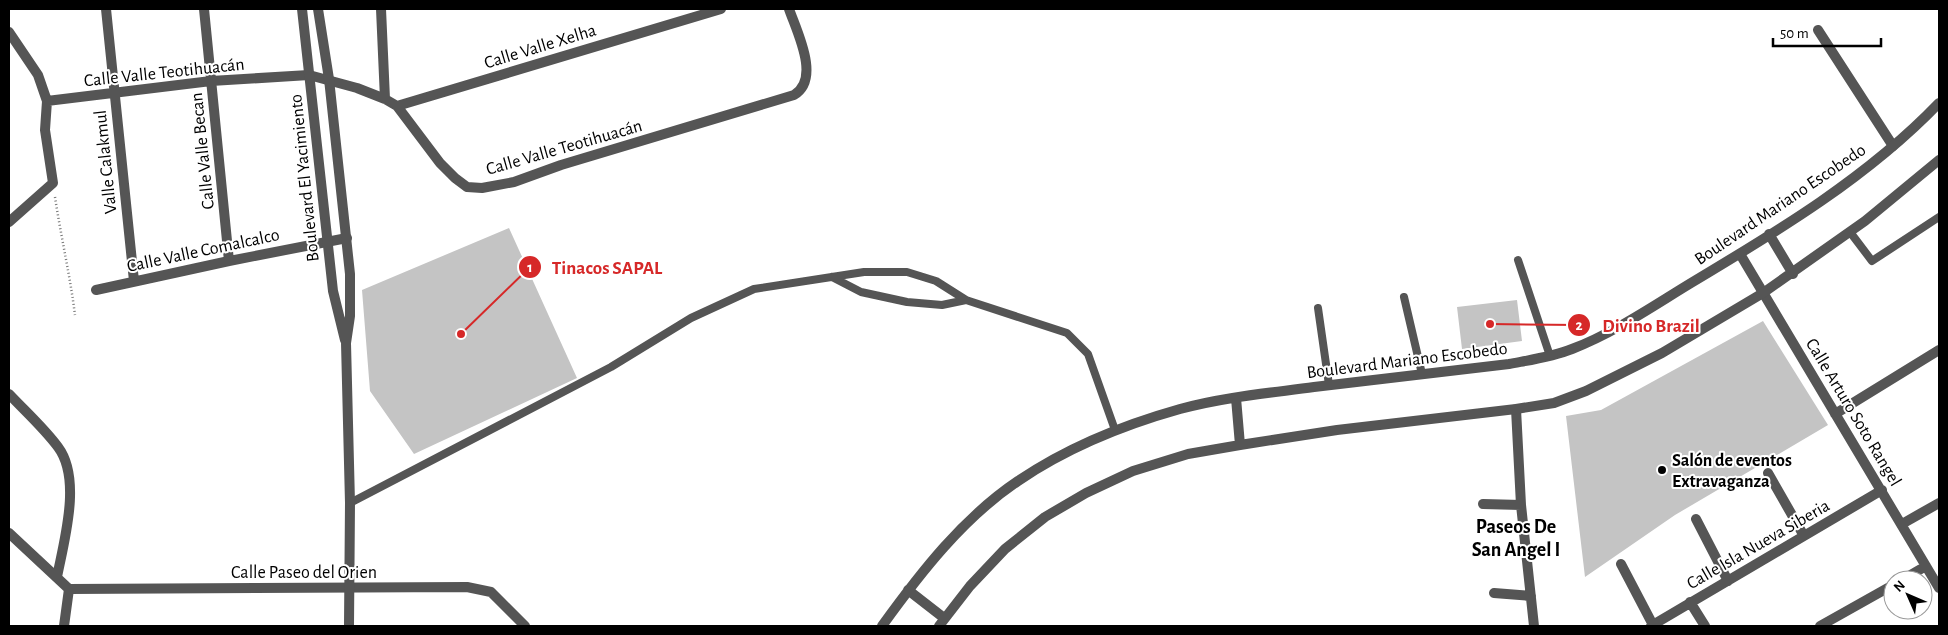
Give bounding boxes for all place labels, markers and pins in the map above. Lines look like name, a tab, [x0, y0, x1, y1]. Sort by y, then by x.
callout: Tinacos SAPAL	[517, 250, 673, 284]
callout: Divino Brazil	[1567, 308, 1709, 342]
place label: Salón de eventos Extravaganza	[1672, 452, 1792, 491]
marker: Salón de eventos Extravaganza	[1656, 464, 1668, 476]

